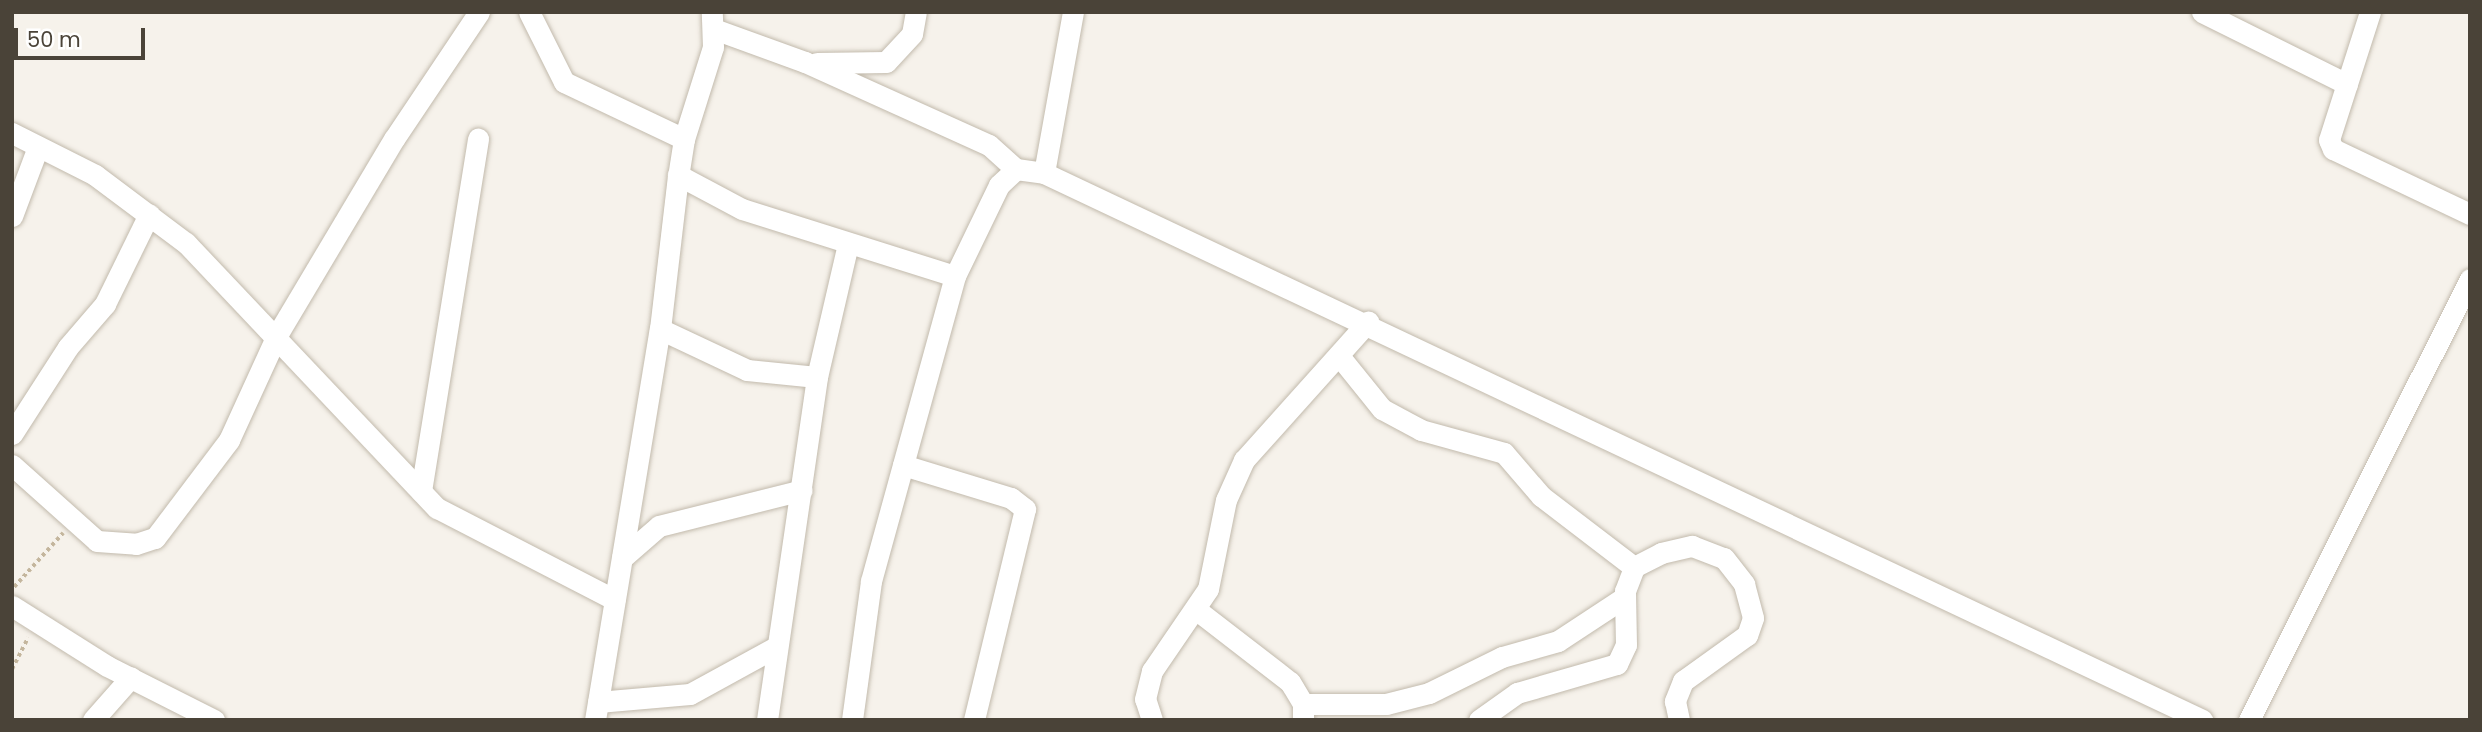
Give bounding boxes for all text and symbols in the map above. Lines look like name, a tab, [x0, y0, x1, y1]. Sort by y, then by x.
scale bar	[18, 14, 149, 58]
text: 50 m	[27, 25, 81, 54]

